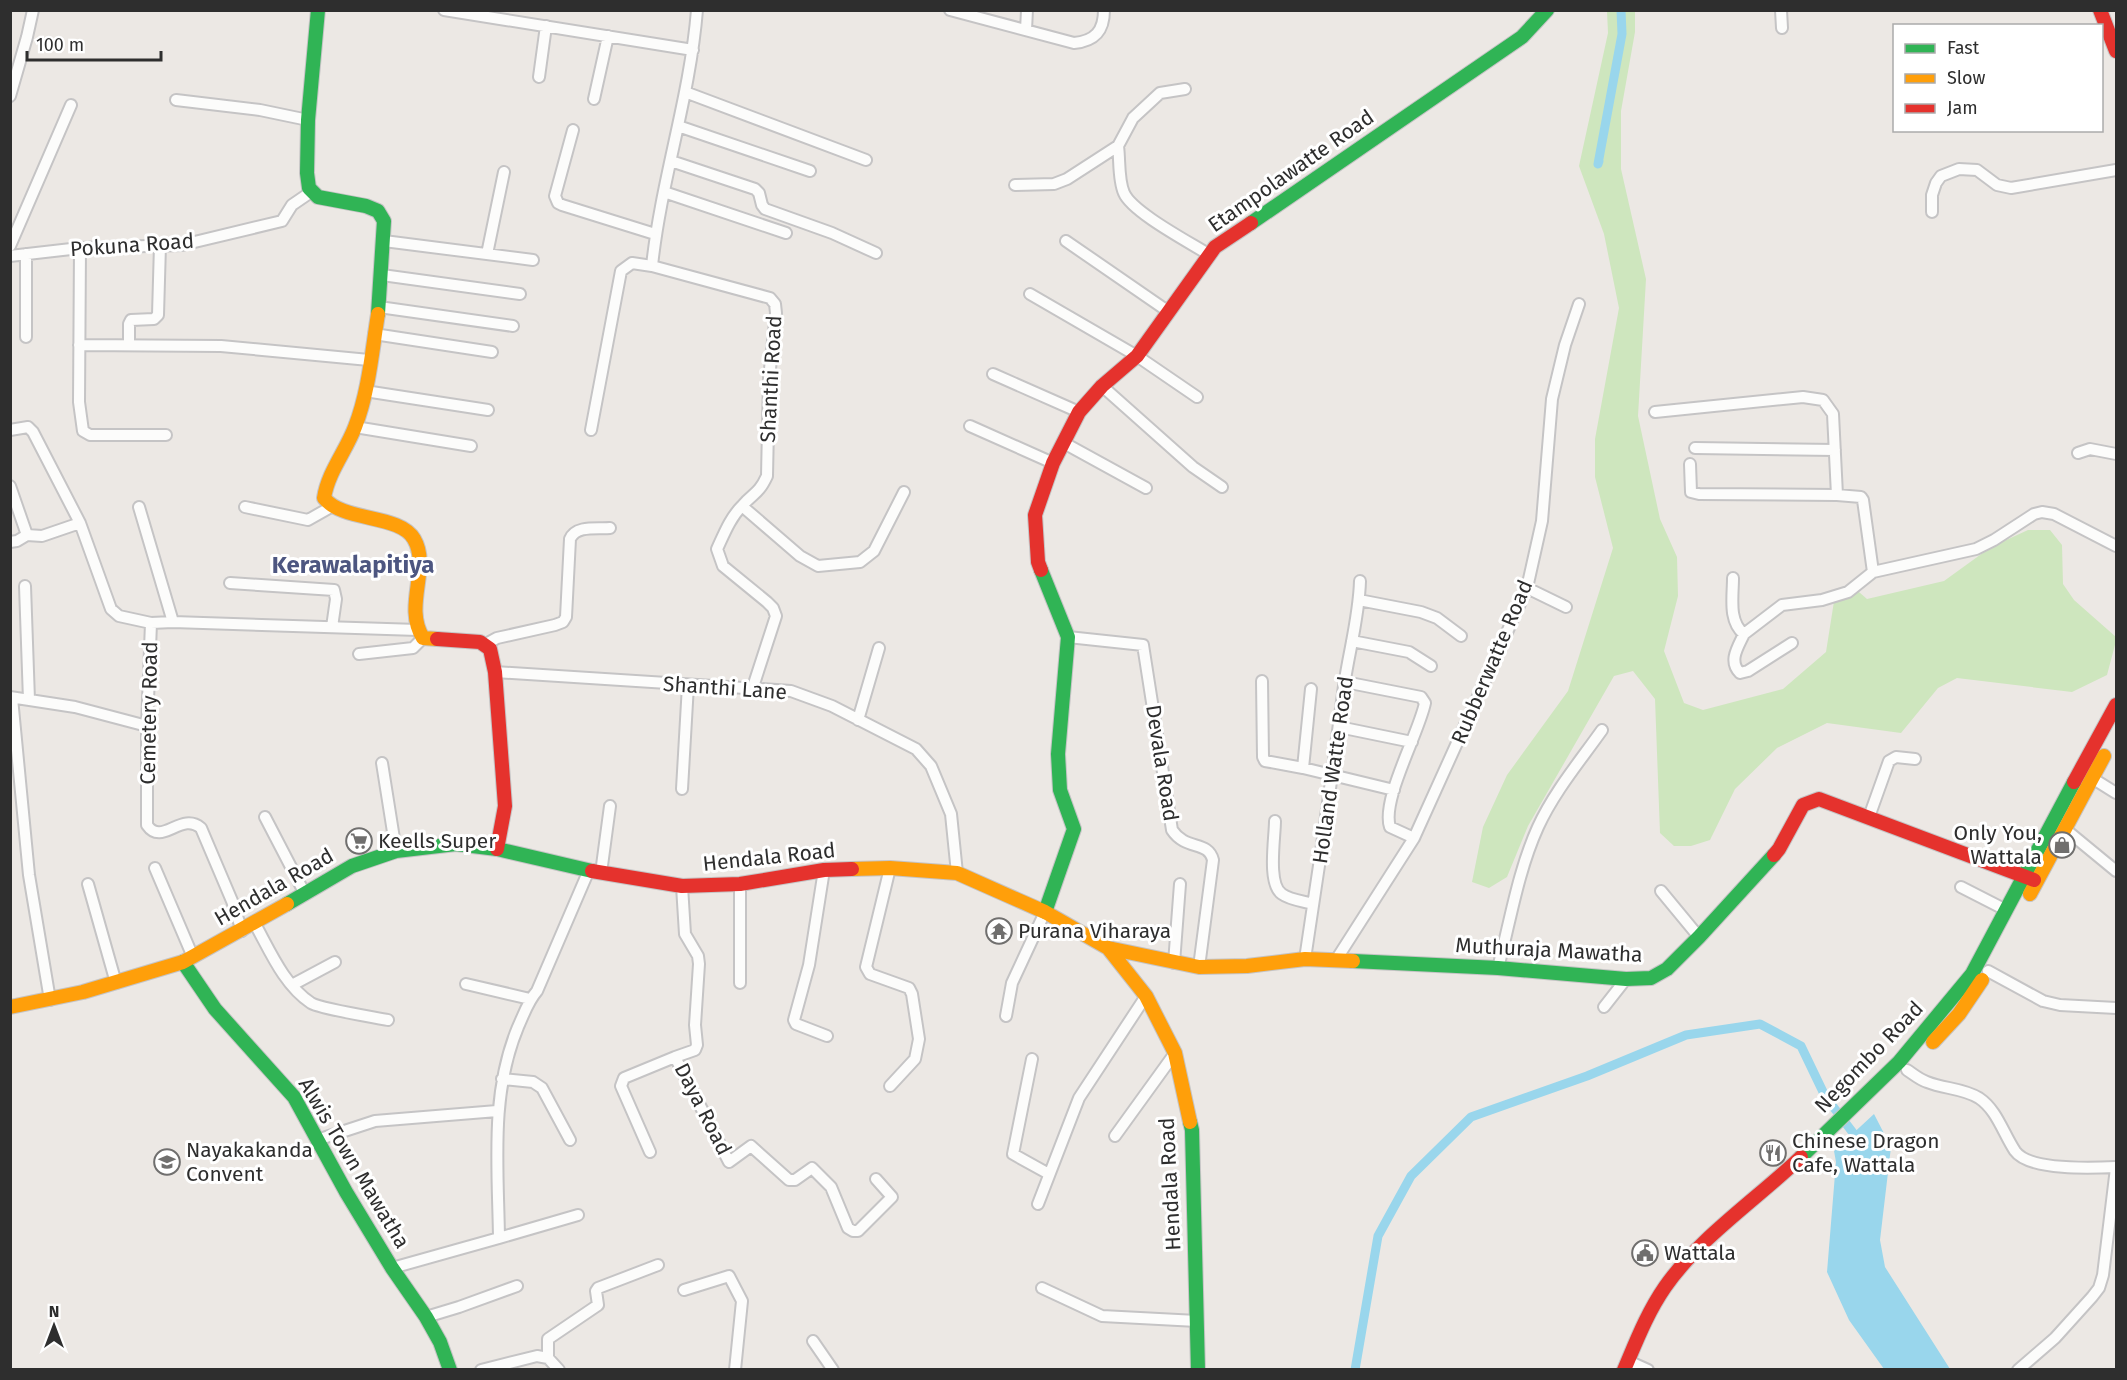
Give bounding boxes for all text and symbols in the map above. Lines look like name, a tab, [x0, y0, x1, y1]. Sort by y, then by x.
scale bar	[27, 24, 160, 62]
legend	[1893, 24, 2103, 132]
text: 100 m	[36, 34, 84, 56]
text: Fast	[1947, 37, 1980, 59]
text: Slow	[1947, 67, 1986, 89]
text: Jam	[1947, 97, 1978, 119]
street label: Etampolawatte Road	[1203, 104, 1379, 238]
street label: Pokuna Road	[69, 228, 195, 262]
street label: Shanthi Road	[755, 315, 787, 443]
district label: Kerawalapitiya	[272, 551, 434, 579]
street label: Rubberwatte Road	[1446, 576, 1538, 748]
street label: Cemetery Road	[135, 641, 163, 785]
street label: Shanthi Lane	[662, 671, 788, 705]
street label: Holland Watte Road	[1307, 675, 1359, 865]
street label: Devala Road	[1140, 703, 1184, 823]
place label: Only You, Wattala	[1953, 820, 2042, 870]
supermarket icon: Keells Super	[344, 826, 374, 856]
place label: Keells Super	[378, 828, 496, 854]
shop icon: Only You, Wattala	[2047, 830, 2077, 860]
street label: Hendala Road	[701, 837, 837, 877]
street label: Hendala Road	[210, 842, 338, 932]
temple icon: Purana Viharaya	[984, 916, 1014, 946]
place label: Purana Viharaya	[1018, 918, 1171, 944]
street label: Muthuraja Mawatha	[1455, 932, 1643, 968]
street label: Negombo Road	[1809, 996, 1929, 1118]
street label: Daya Road	[669, 1059, 737, 1159]
street label: Alwis Town Mawatha	[293, 1073, 415, 1253]
street label: Hendala Road	[1154, 1117, 1186, 1251]
place label: Chinese Dragon Cafe, Wattala	[1792, 1128, 1940, 1178]
place label: Nayakakanda Convent	[186, 1137, 313, 1187]
restaurant icon: Chinese Dragon Cafe, Wattala	[1758, 1138, 1788, 1168]
school or university icon: Nayakakanda Convent	[152, 1147, 182, 1177]
public building icon: Wattala	[1630, 1238, 1660, 1268]
place label: Wattala	[1664, 1240, 1736, 1266]
north arrow	[24, 1296, 84, 1356]
text: N	[49, 1302, 59, 1321]

